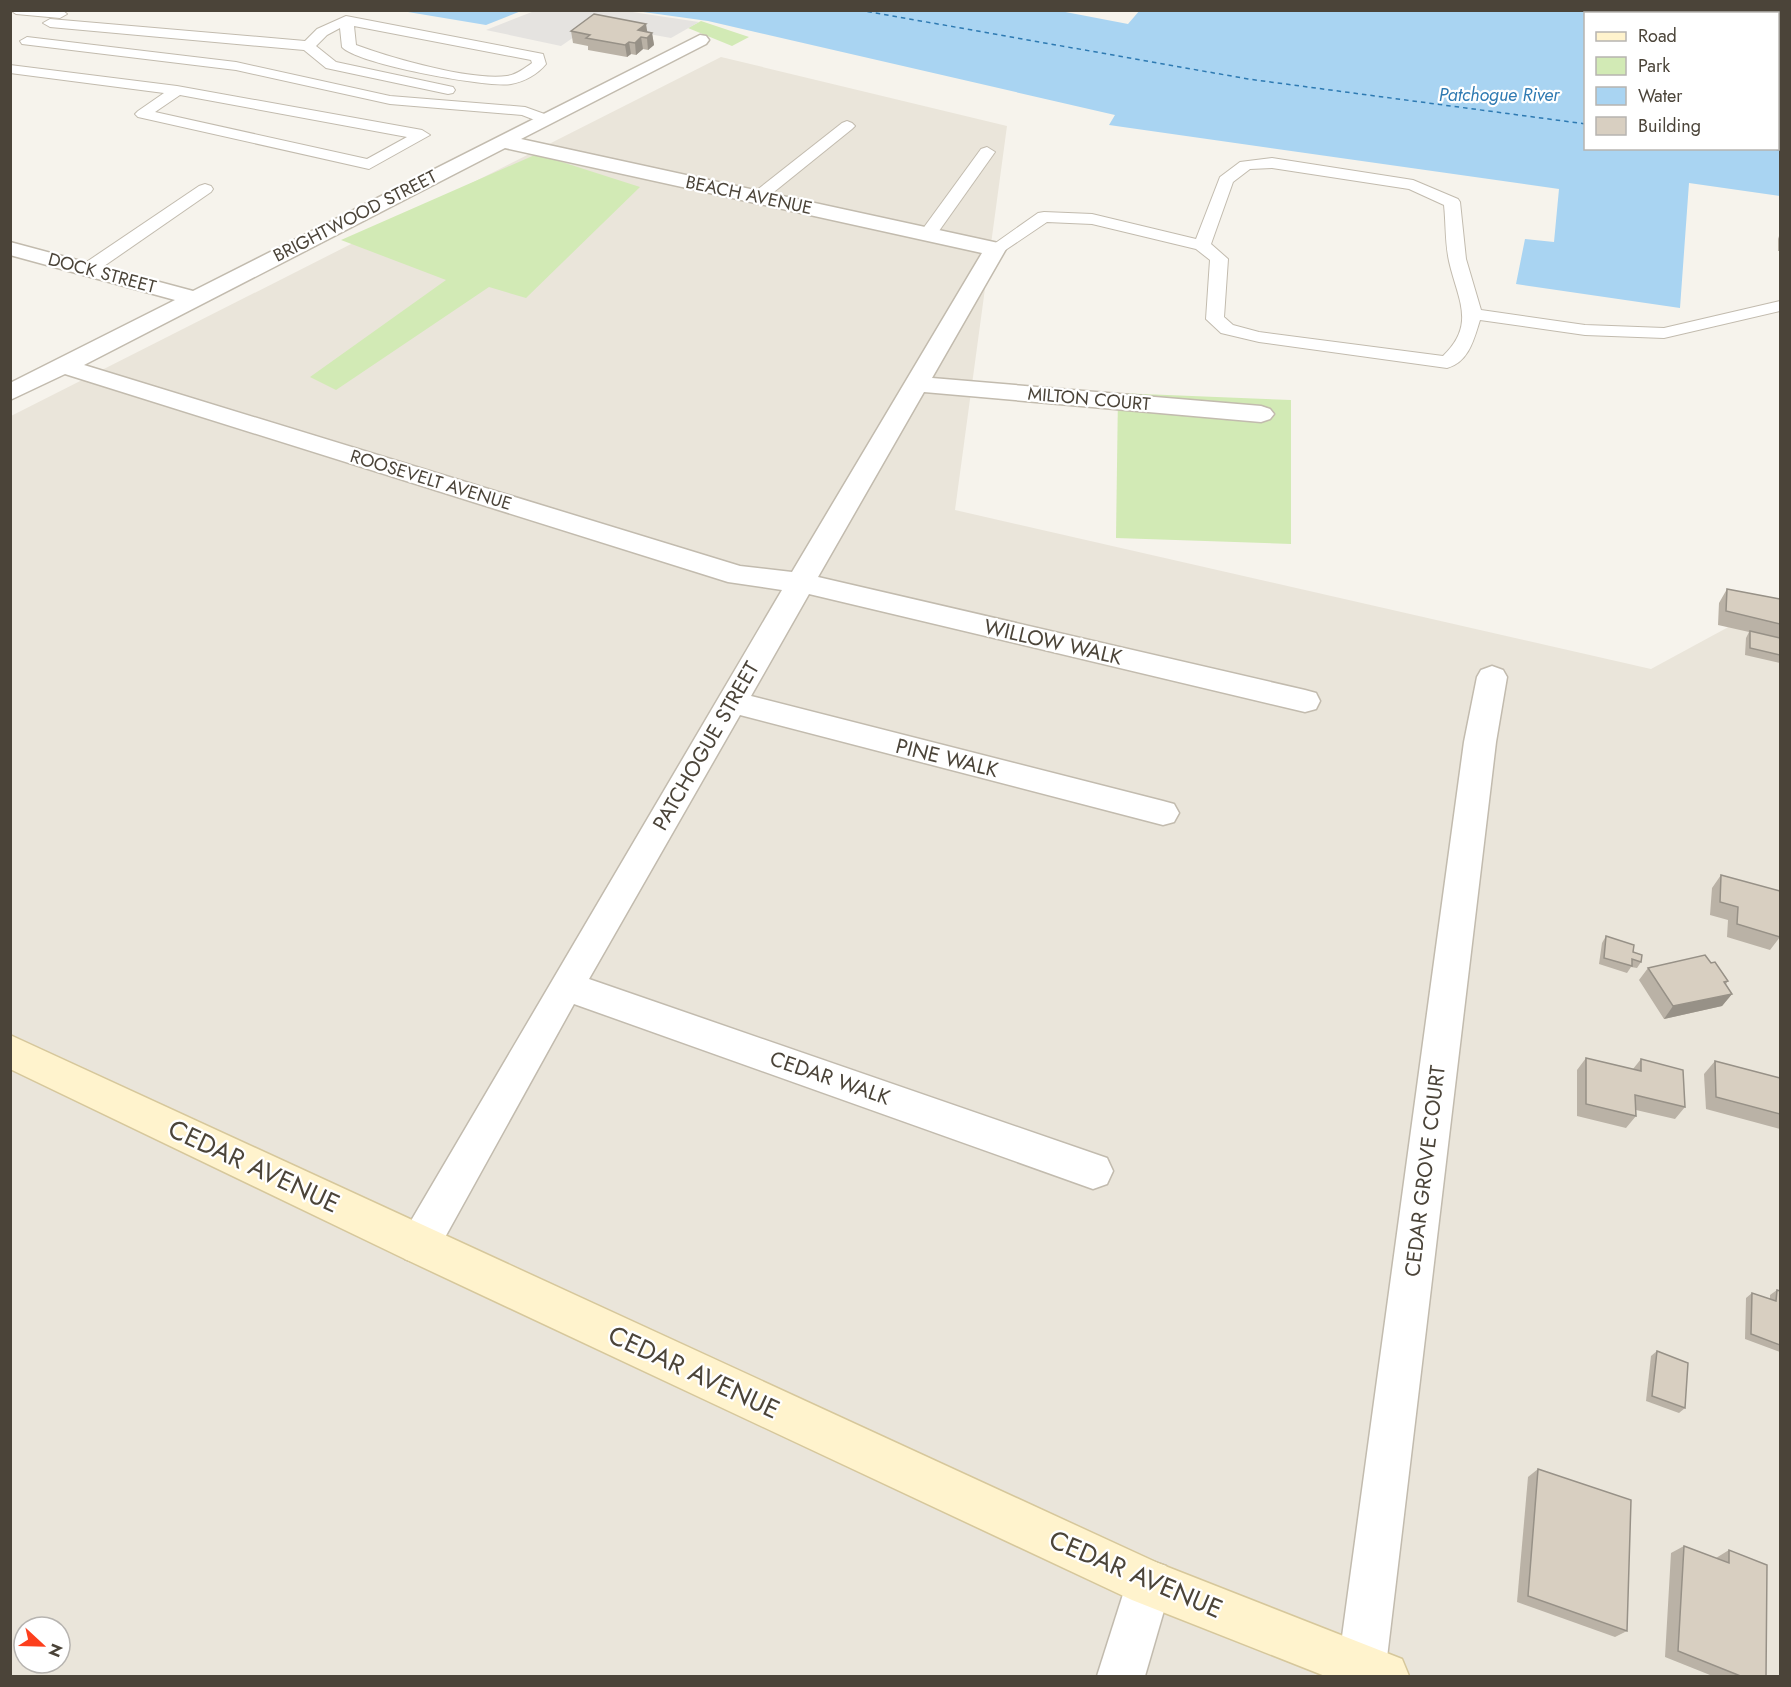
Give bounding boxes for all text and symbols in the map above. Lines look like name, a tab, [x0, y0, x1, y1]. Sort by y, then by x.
legend	[1584, 12, 1779, 150]
text: Road	[1638, 23, 1677, 49]
text: Park	[1638, 53, 1670, 79]
water label: Patchogue River	[1439, 82, 1560, 108]
text: Water	[1638, 83, 1683, 109]
text: Building	[1638, 113, 1701, 139]
street label: BRIGHTWOOD STREET	[269, 163, 442, 269]
street label: BEACH AVENUE	[683, 169, 815, 221]
street label: DOCK STREET	[45, 246, 160, 300]
street label: MILTON COURT	[1027, 381, 1152, 417]
street label: ROOSEVELT AVENUE	[347, 443, 515, 517]
street label: WILLOW WALK	[981, 612, 1125, 673]
street label: PATCHOGUE STREET	[645, 656, 767, 836]
street label: PINE WALK	[893, 731, 1002, 785]
street label: CEDAR WALK	[766, 1043, 894, 1113]
street label: CEDAR GROVE COURT	[1397, 1063, 1453, 1278]
street label: CEDAR AVENUE	[162, 1110, 346, 1222]
street label: CEDAR AVENUE	[602, 1316, 786, 1428]
street label: CEDAR AVENUE	[1043, 1520, 1229, 1628]
north arrow	[12, 1615, 72, 1675]
text: N	[42, 1640, 68, 1661]

